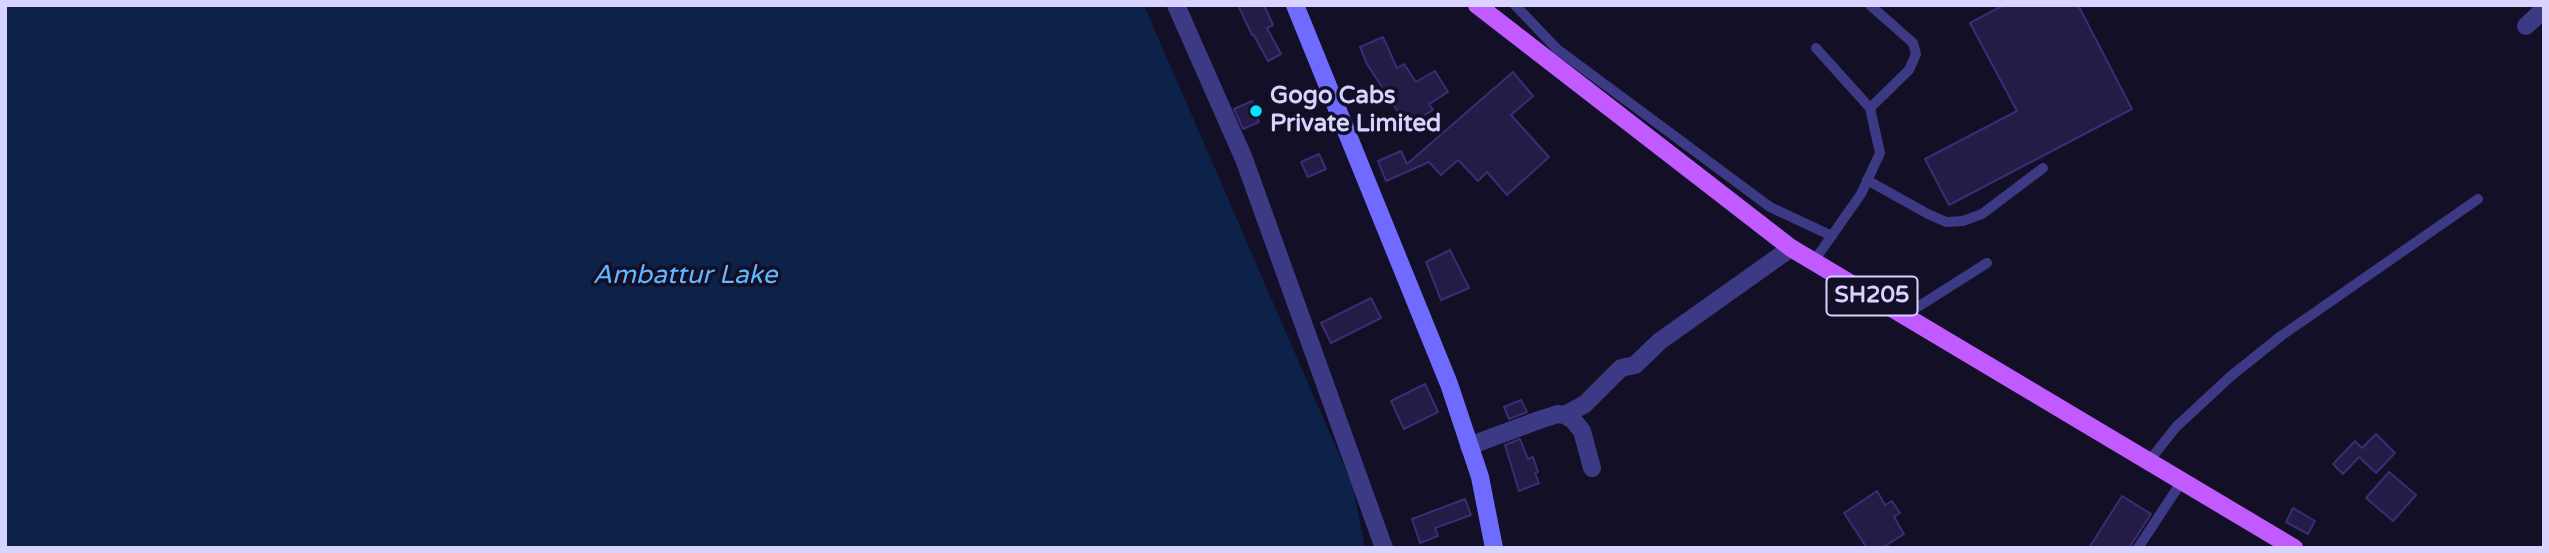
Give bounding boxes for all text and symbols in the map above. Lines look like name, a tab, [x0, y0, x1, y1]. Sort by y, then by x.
place label: Gogo Cabs Private Limited	[1270, 83, 1441, 139]
marker: Gogo Cabs Private Limited	[1248, 103, 1264, 119]
water label: Ambattur Lake	[593, 260, 777, 292]
road number: SH205	[1826, 276, 1918, 316]

